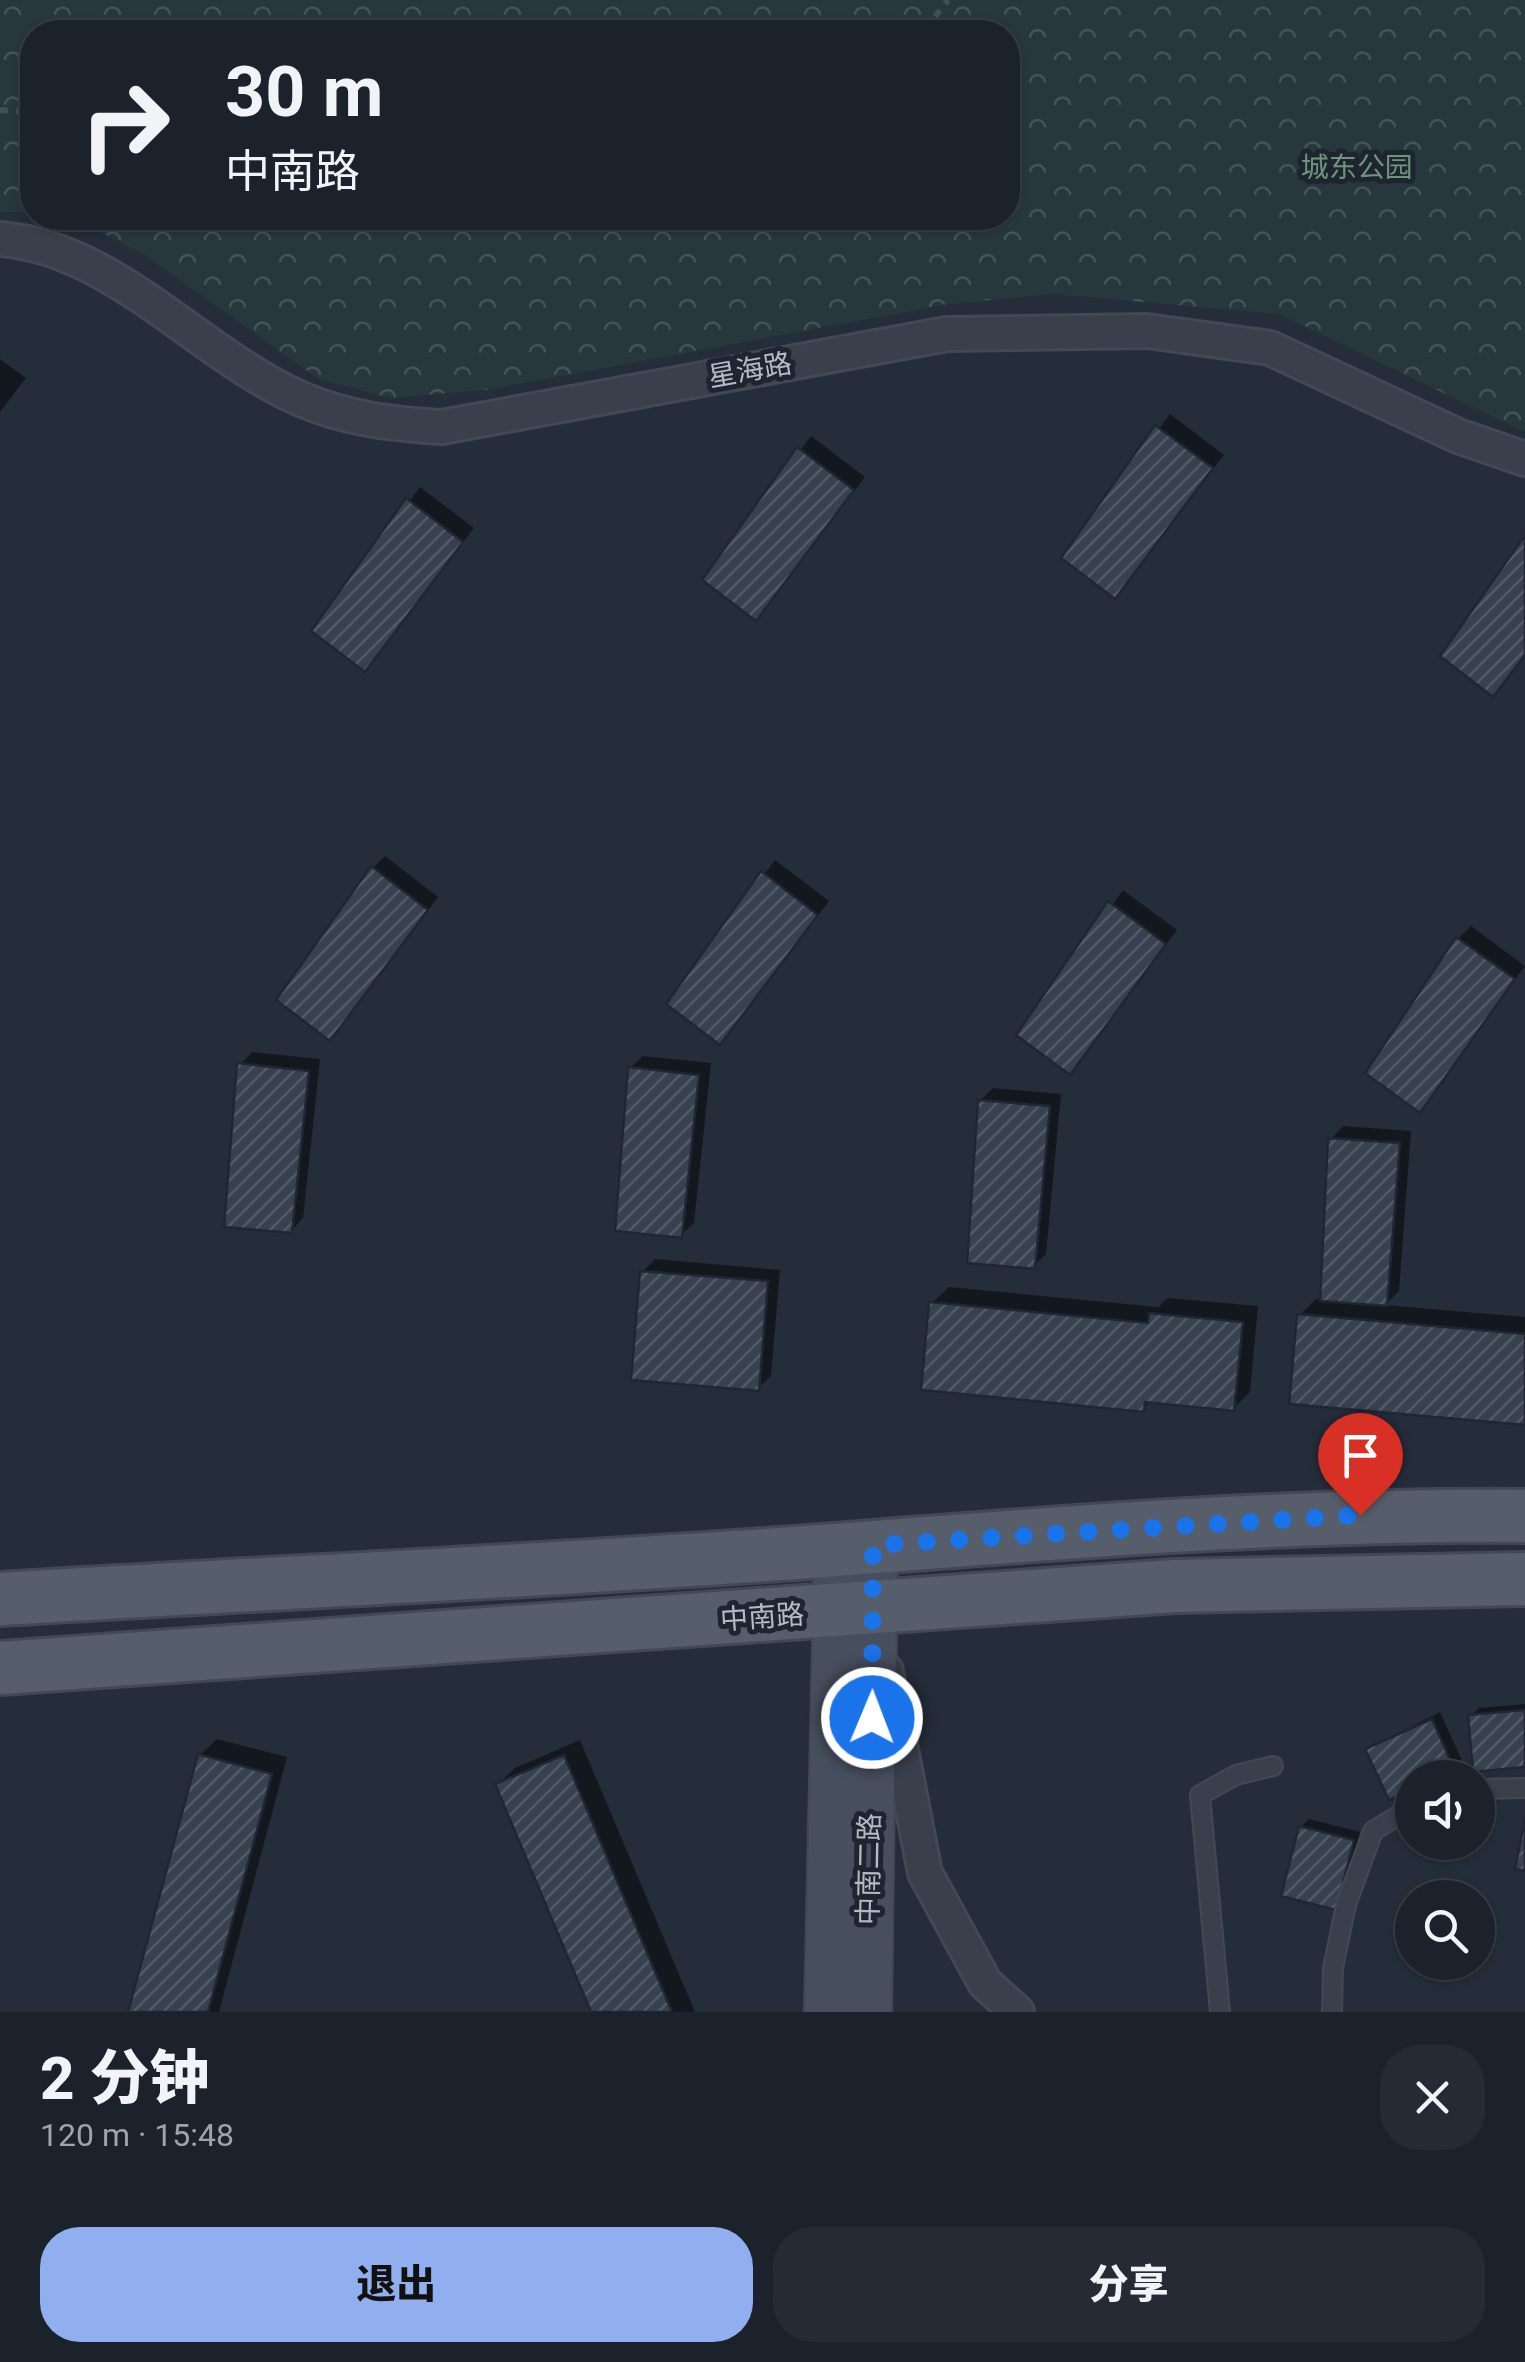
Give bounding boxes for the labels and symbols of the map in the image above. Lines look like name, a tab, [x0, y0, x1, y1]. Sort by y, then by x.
park label: 城东公园	[1301, 151, 1413, 184]
street label: 星海路	[706, 346, 794, 394]
pin	[1318, 1413, 1403, 1516]
street label: 中南路	[719, 1598, 805, 1636]
position arrow	[820, 1666, 924, 1770]
street label: 中南二路	[852, 1813, 886, 1925]

